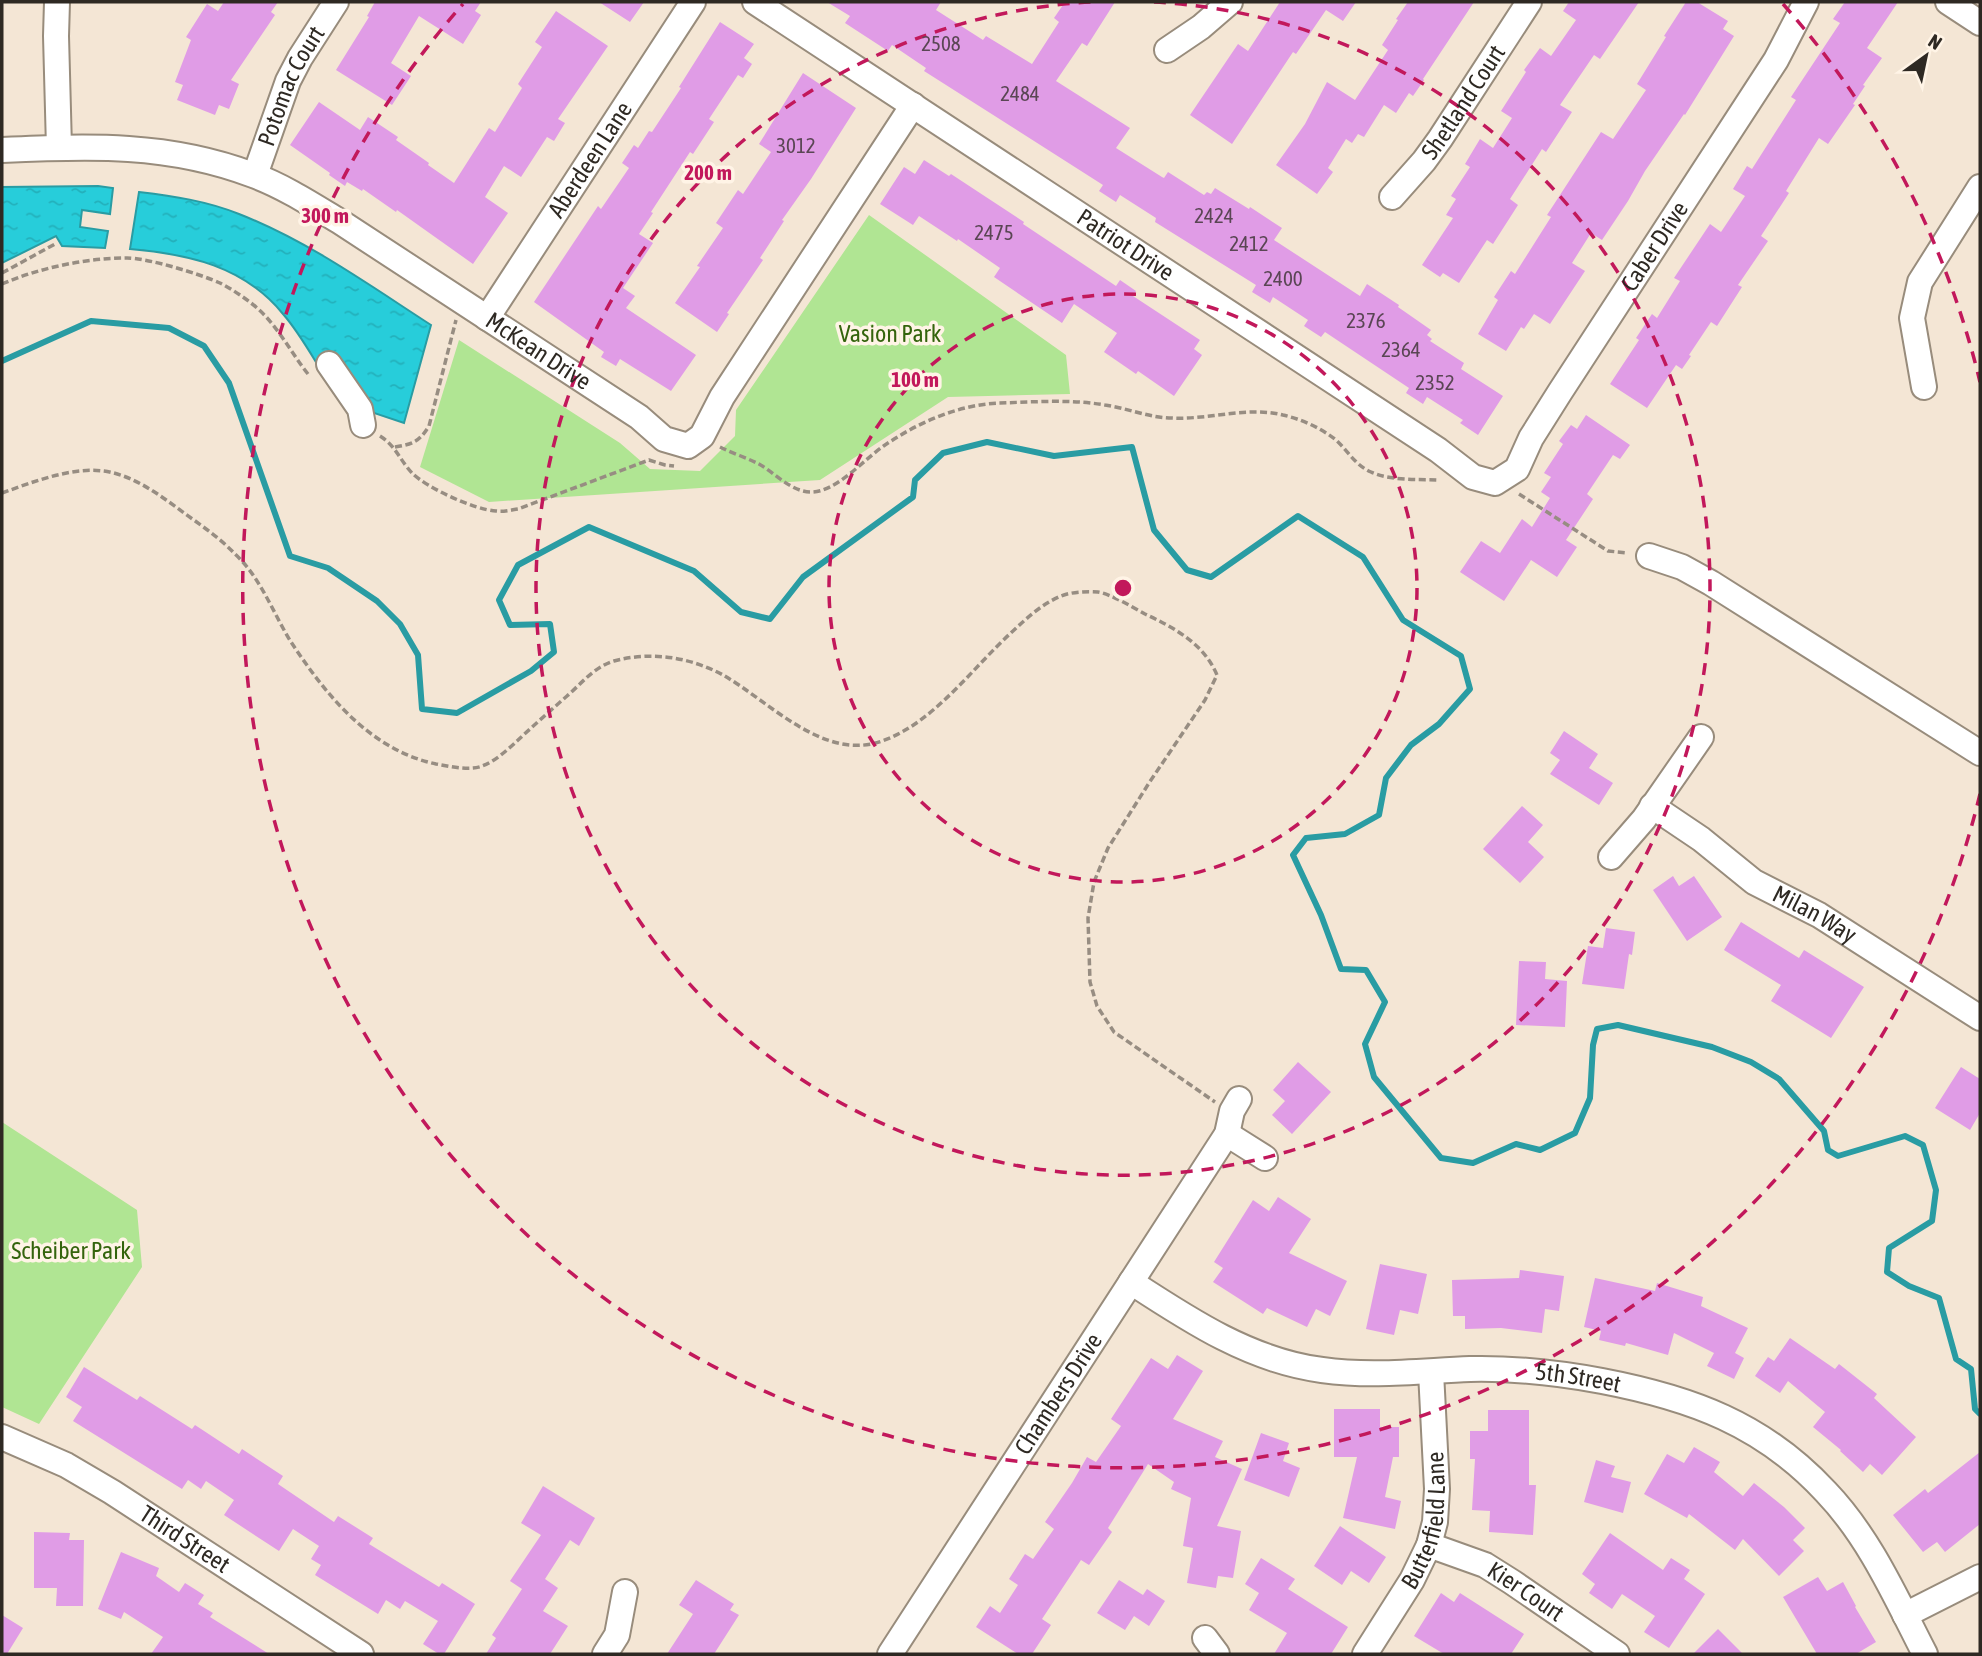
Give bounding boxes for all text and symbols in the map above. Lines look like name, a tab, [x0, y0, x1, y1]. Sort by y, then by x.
street label: Potomac Court	[252, 21, 330, 150]
north arrow	[1891, 21, 1961, 91]
text: N	[1925, 29, 1946, 54]
house number: 2508	[921, 31, 961, 55]
street label: Shetland Court	[1416, 40, 1510, 164]
house number: 2484	[1000, 81, 1040, 105]
street label: Aberdeen Lane	[542, 97, 637, 222]
house number: 3012	[776, 133, 816, 157]
text: 200 m	[684, 160, 732, 184]
street label: Caber Drive	[1615, 196, 1693, 296]
text: 300 m	[301, 203, 349, 227]
street label: Patriot Drive	[1072, 203, 1179, 286]
house number: 2424	[1194, 203, 1234, 227]
house number: 2475	[974, 220, 1014, 244]
house number: 2412	[1229, 231, 1269, 255]
house number: 2400	[1263, 266, 1303, 290]
street label: McKean Drive	[481, 307, 596, 395]
house number: 2376	[1346, 308, 1386, 332]
park label: Vasion Park	[839, 320, 942, 347]
house number: 2364	[1381, 337, 1421, 361]
text: 100 m	[891, 367, 939, 391]
house number: 2352	[1415, 370, 1455, 394]
centre of rings	[1111, 576, 1135, 600]
street label: Milan Way	[1768, 880, 1862, 948]
park label: Scheiber Park	[11, 1237, 131, 1264]
street label: Chambers Drive	[1009, 1328, 1107, 1459]
street label: 5th Street	[1534, 1358, 1623, 1397]
street label: Butterfield Lane	[1396, 1451, 1450, 1594]
street label: Third Street	[135, 1500, 235, 1578]
street label: Kier Court	[1483, 1556, 1569, 1627]

